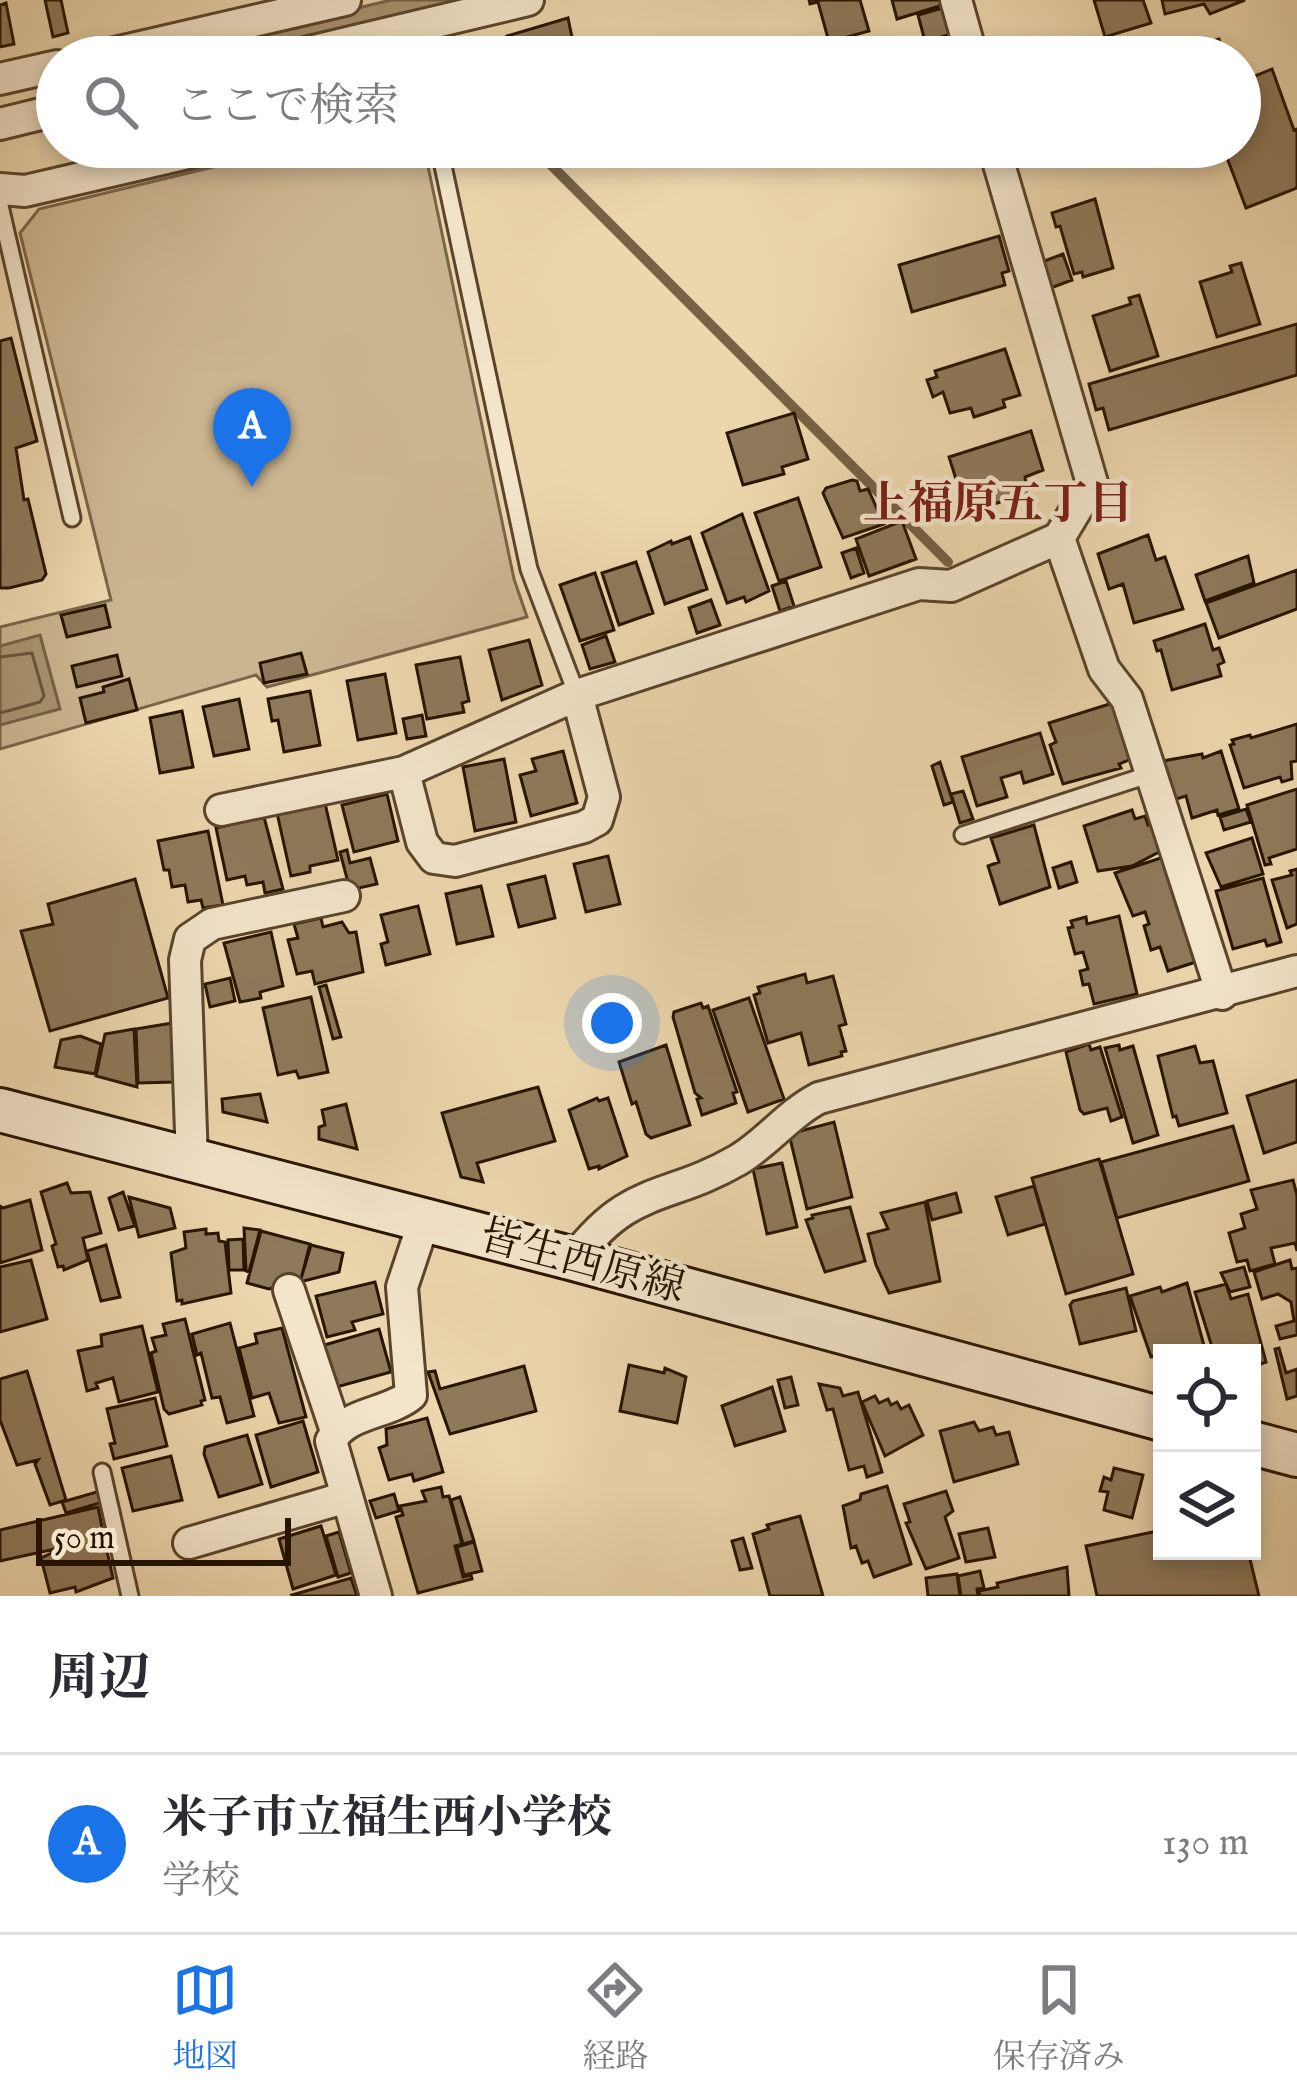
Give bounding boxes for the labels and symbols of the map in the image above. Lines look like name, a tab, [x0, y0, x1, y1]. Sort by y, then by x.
pin: A	[213, 388, 291, 487]
district label: 上福原五丁目	[863, 477, 1133, 534]
your location	[582, 993, 642, 1053]
street label: 皆生西原線	[474, 1210, 690, 1316]
scale bar	[36, 1512, 291, 1565]

